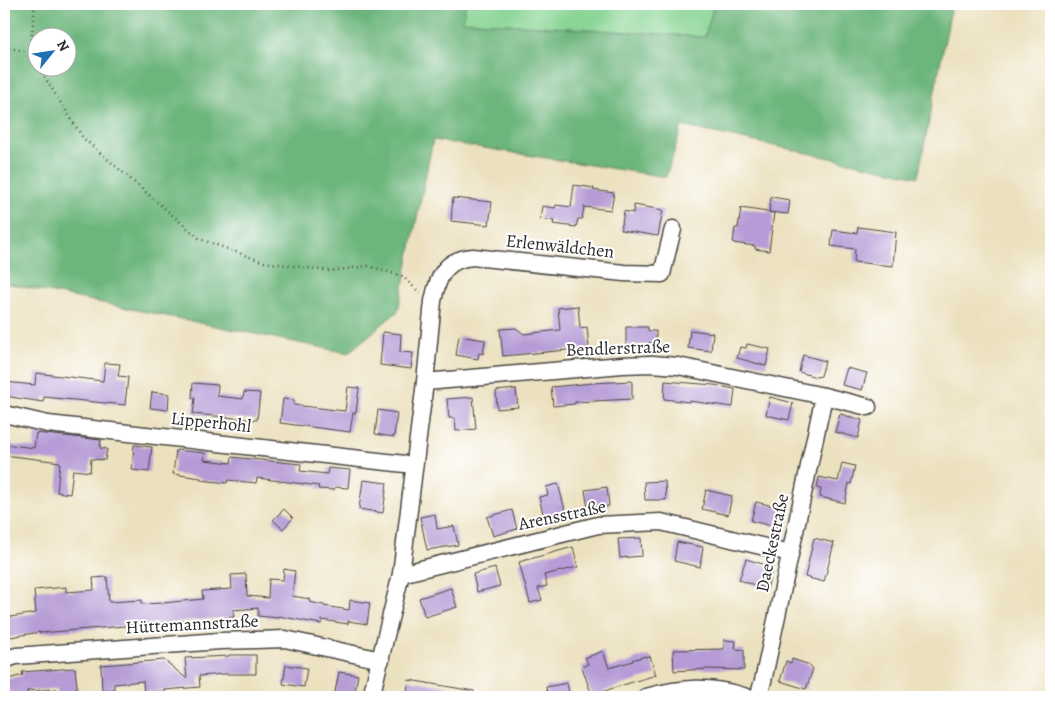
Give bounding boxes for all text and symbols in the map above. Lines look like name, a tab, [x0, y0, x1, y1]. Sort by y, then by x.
north arrow	[28, 28, 78, 78]
text: N	[52, 37, 74, 55]
street label: Erlenwäldchen	[505, 228, 616, 264]
street label: Bendlerstraße	[565, 334, 671, 362]
street label: Lipperhohl	[170, 406, 253, 438]
street label: Daeckestraße	[750, 491, 794, 595]
street label: Arensstraße	[515, 494, 608, 536]
street label: Hüttemannstraße	[125, 609, 259, 639]

